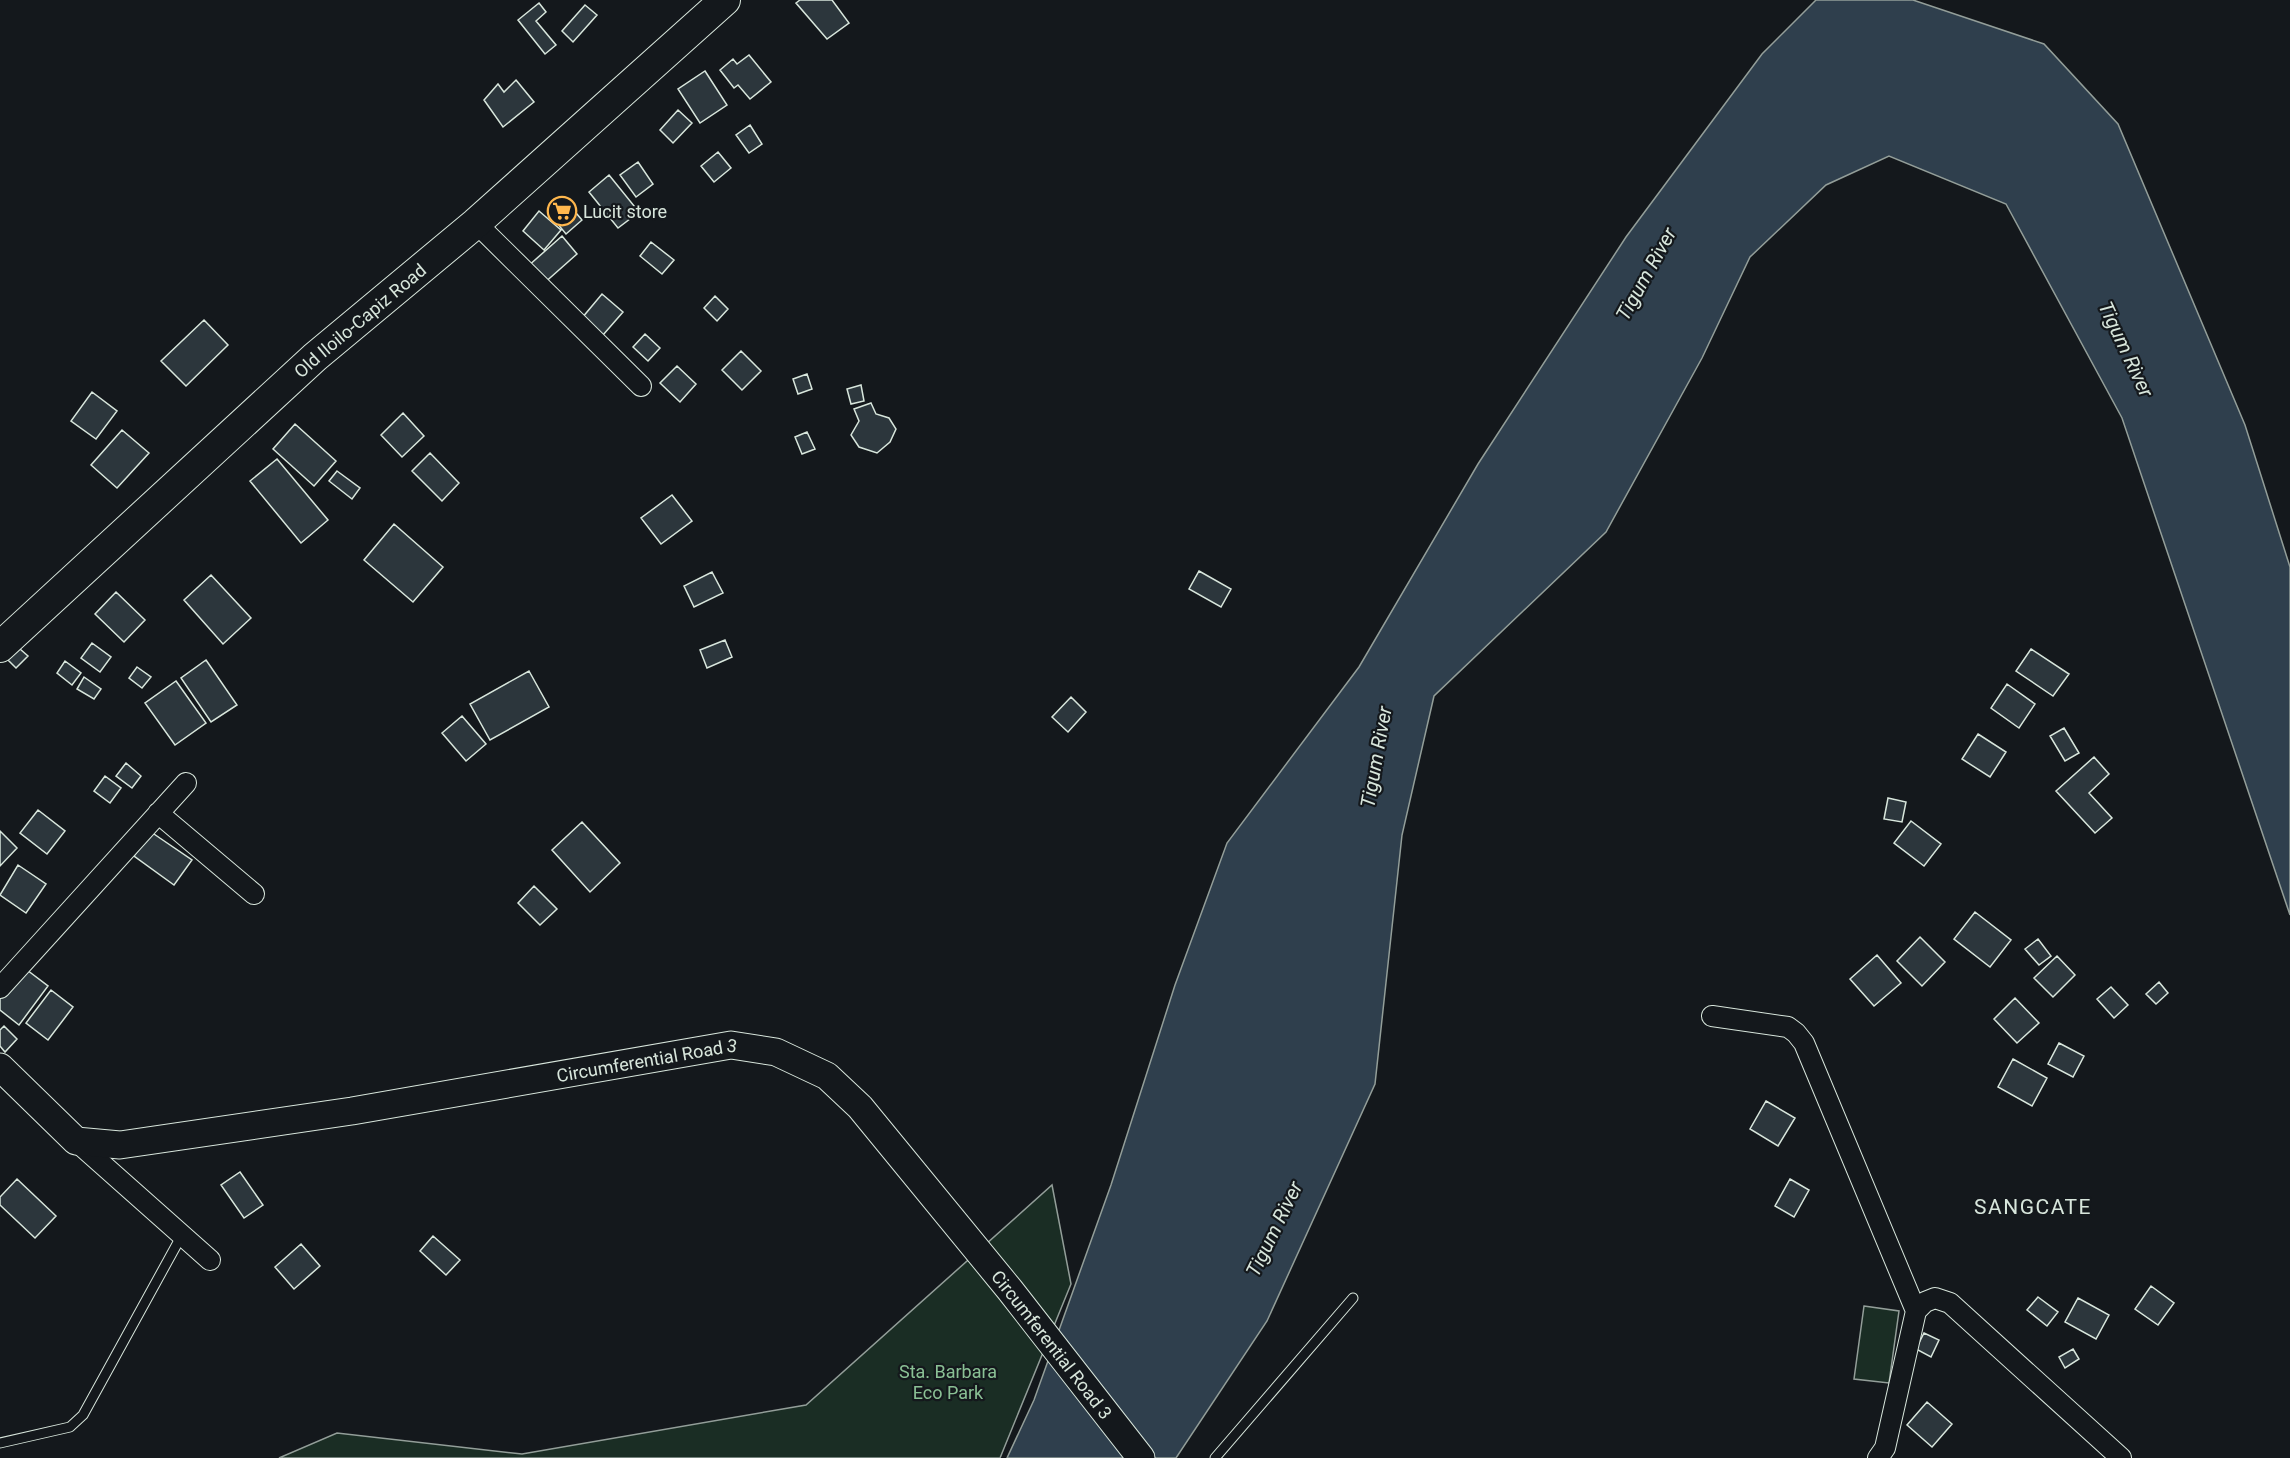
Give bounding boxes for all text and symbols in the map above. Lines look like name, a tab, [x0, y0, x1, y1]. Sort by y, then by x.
supermarket icon: Lucit store	[546, 195, 578, 227]
place label: Lucit store	[583, 201, 667, 222]
water label: Tigum River	[1611, 222, 1682, 325]
street label: Old Iloilo-Capiz Road	[289, 259, 430, 382]
water label: Tigum River	[2093, 297, 2159, 402]
water label: Tigum River	[1355, 703, 1397, 810]
street label: Circumferential Road 3	[555, 1034, 739, 1086]
water label: Tigum River	[1241, 1176, 1308, 1280]
district label: SANGCATE	[1974, 1195, 2092, 1219]
street label: Circumferential Road 3	[987, 1266, 1117, 1423]
park label: Sta. Barbara Eco Park	[899, 1361, 997, 1403]

